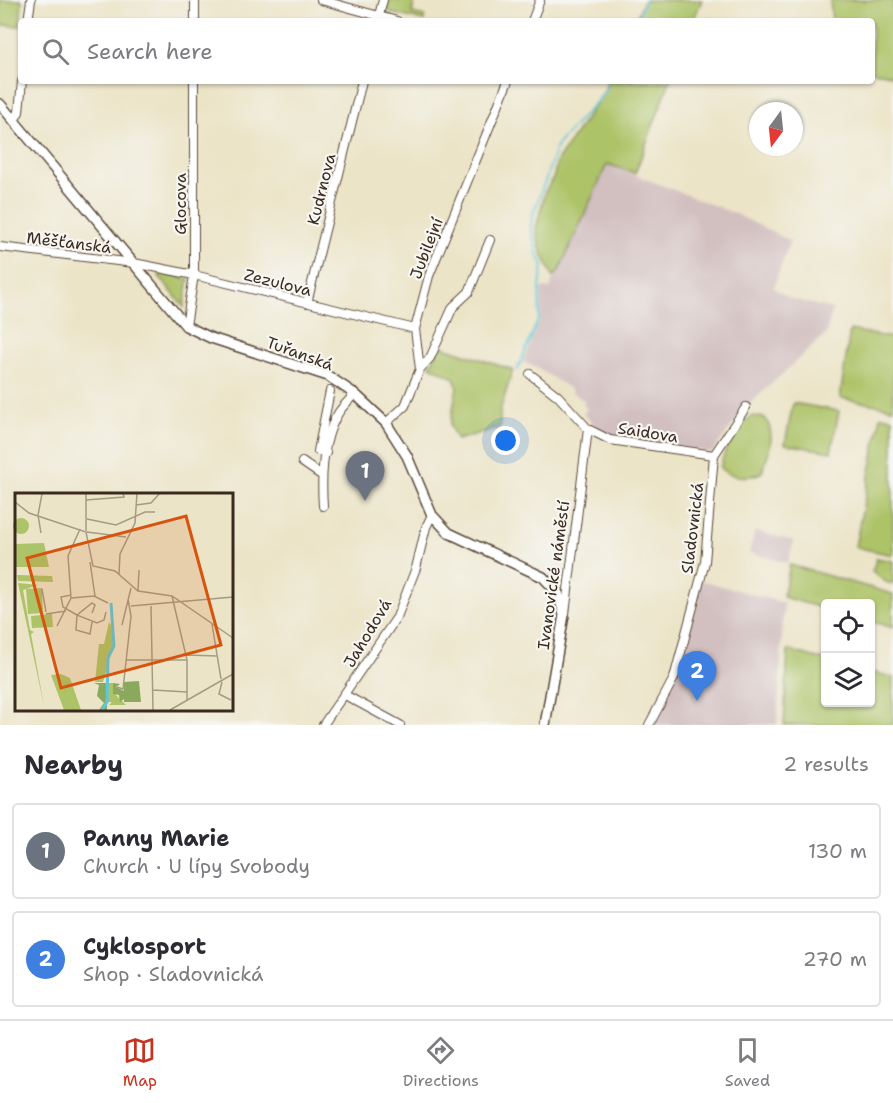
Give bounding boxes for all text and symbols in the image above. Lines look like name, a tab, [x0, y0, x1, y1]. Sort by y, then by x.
search box	[18, 18, 875, 84]
icon: search	[39, 35, 72, 68]
text: Search here	[87, 37, 213, 66]
north arrow	[749, 102, 803, 156]
street label: Kudrnova	[302, 151, 341, 227]
street label: Glocova	[170, 173, 191, 235]
street label: Jubilejní	[405, 214, 448, 282]
street label: Měšťanská	[25, 227, 112, 258]
street label: Zezulova	[242, 264, 314, 301]
street label: Tuřanská	[263, 332, 336, 375]
street label: Saidova	[616, 417, 680, 448]
your location	[491, 426, 520, 455]
pin: 1	[346, 452, 385, 501]
street label: Sladovnická	[676, 481, 709, 575]
inset map	[15, 493, 232, 710]
street label: Ivanovické náměstí	[533, 499, 574, 651]
street label: Jahodová	[339, 595, 396, 671]
map controls	[821, 599, 875, 707]
button: locate	[821, 599, 875, 653]
pin: 2	[678, 652, 716, 701]
button: layers	[821, 653, 875, 707]
text: Nearby	[24, 747, 123, 782]
text: 2 results	[783, 751, 869, 777]
text: Panny Marie	[83, 824, 229, 853]
text: 1	[41, 838, 50, 864]
text: 130 m	[808, 838, 867, 864]
text: Church · U lípy Svobody	[83, 853, 310, 879]
text: Cyklosport	[83, 932, 206, 961]
text: 2	[39, 946, 53, 972]
text: 270 m	[803, 946, 867, 972]
text: Shop · Sladovnická	[83, 961, 264, 987]
tab: Map	[123, 1034, 157, 1091]
tab: Directions	[403, 1034, 479, 1091]
tab: Saved	[725, 1034, 770, 1091]

